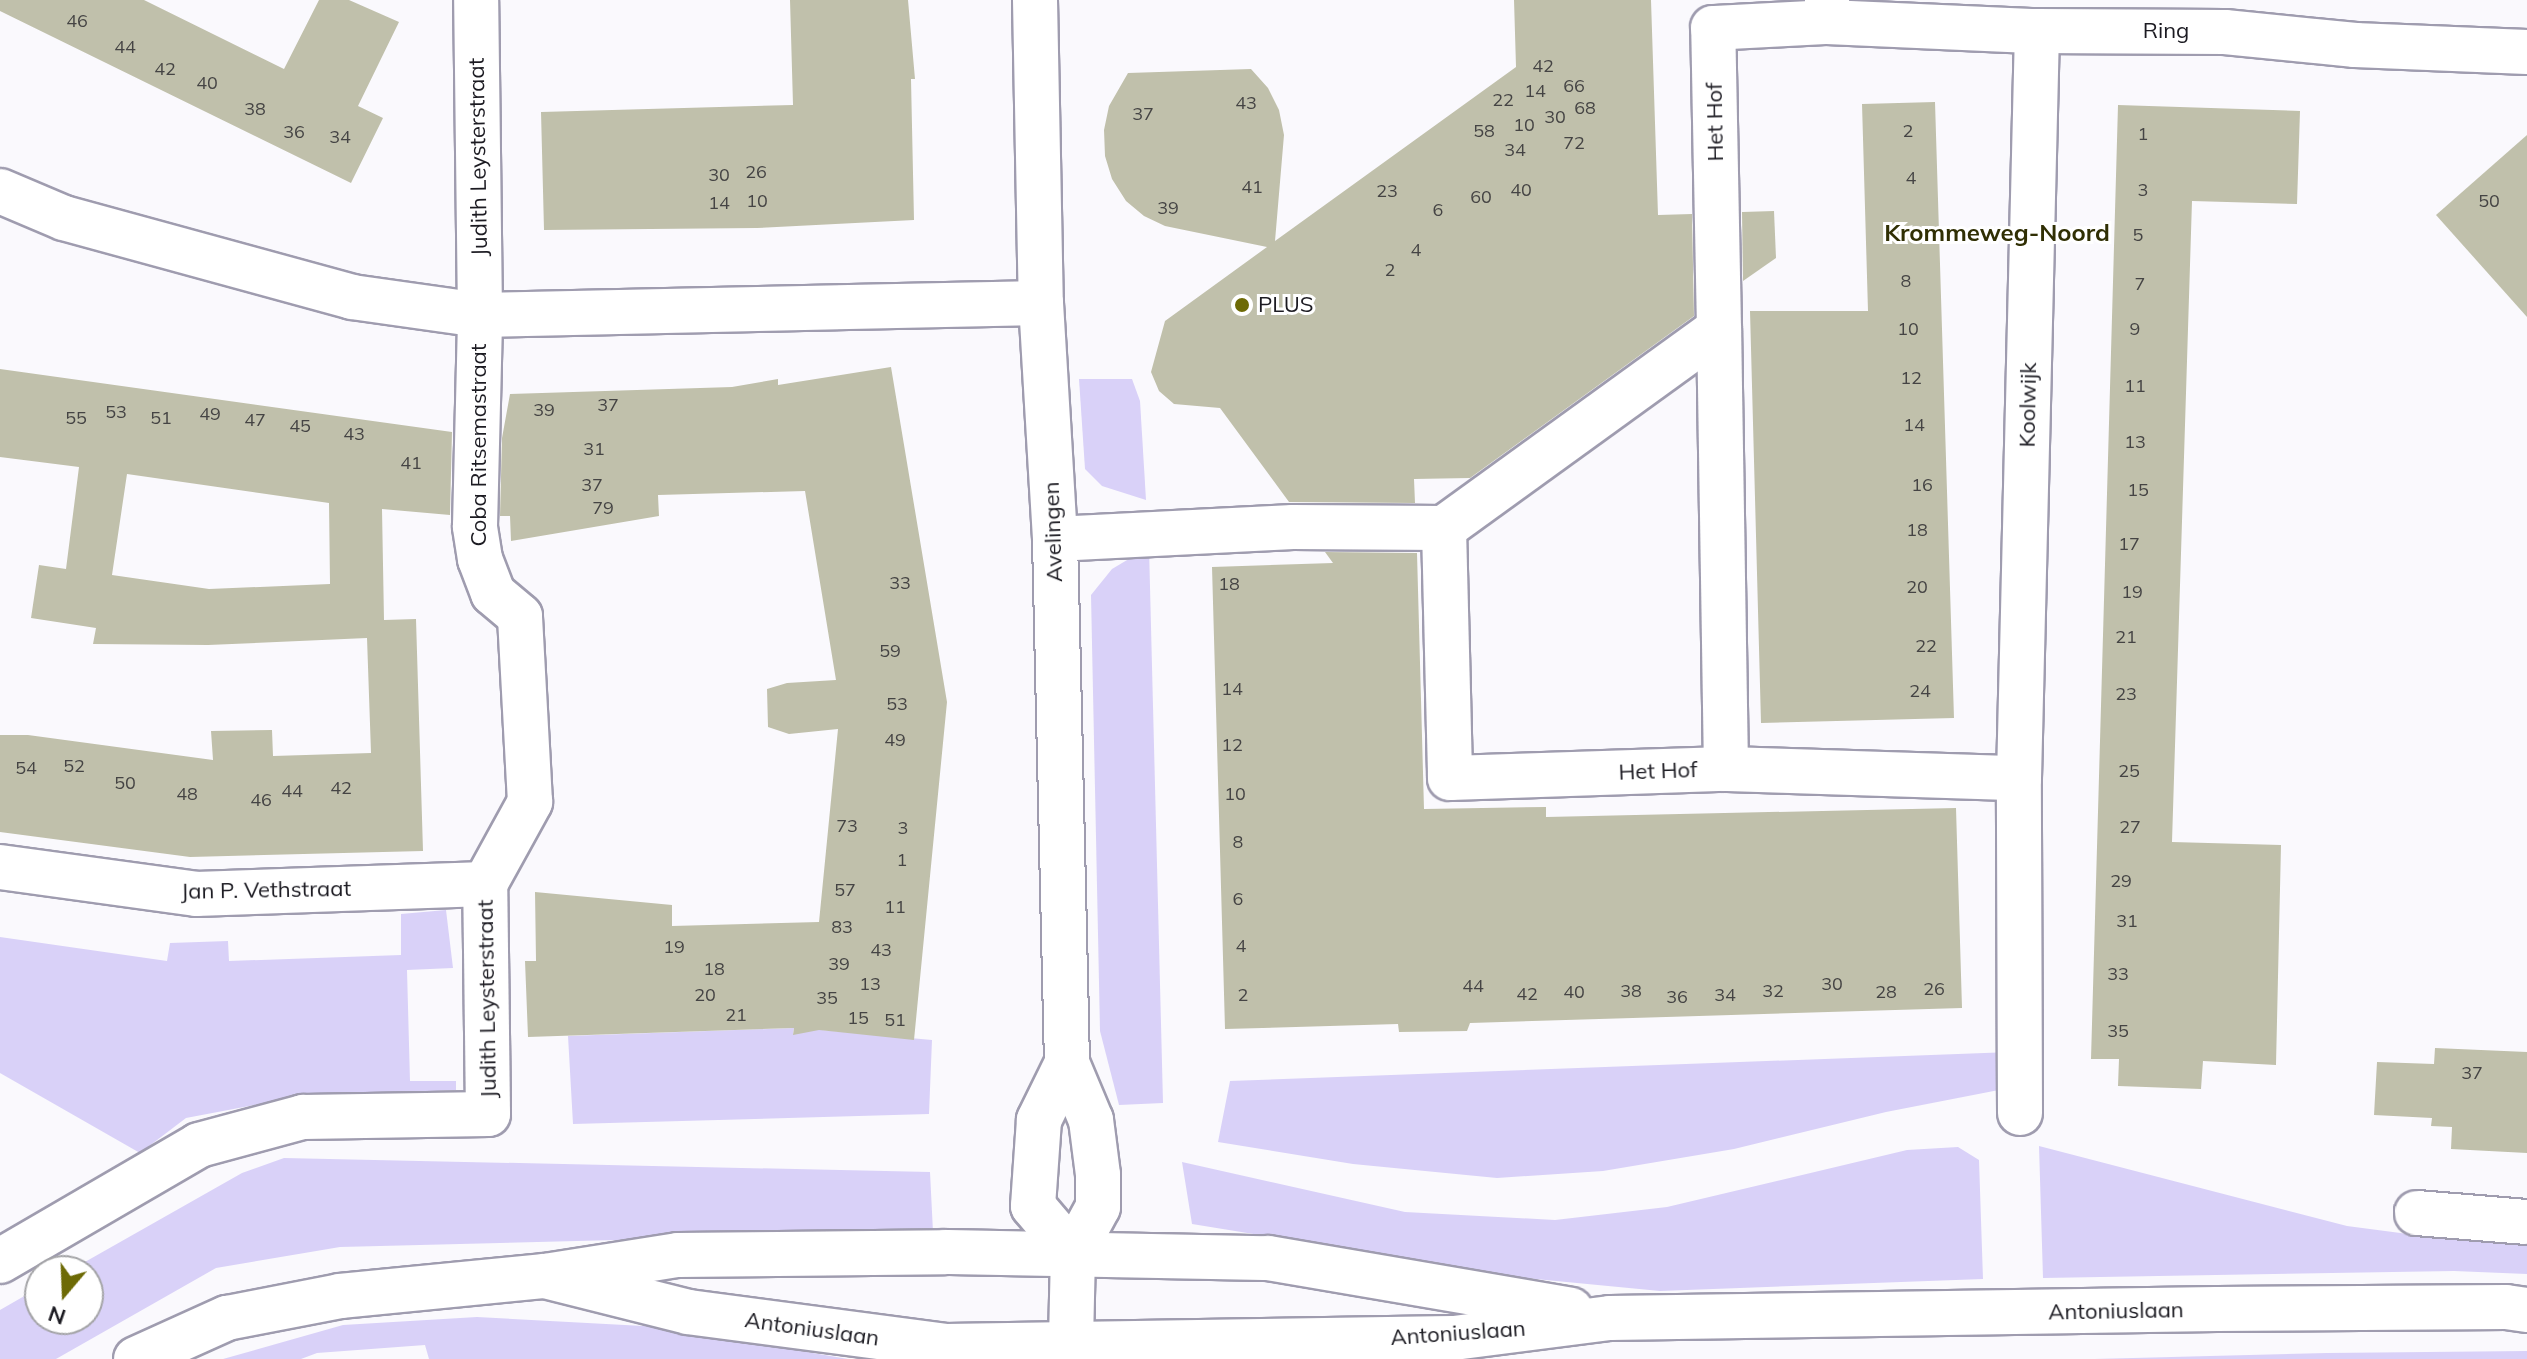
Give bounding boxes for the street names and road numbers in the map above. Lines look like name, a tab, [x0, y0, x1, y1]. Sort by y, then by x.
street label: Ring	[2143, 18, 2189, 44]
street label: Judith Leysterstraat	[463, 57, 493, 257]
street label: Het Hof	[1701, 82, 1729, 162]
street label: Coba Ritsemastraat	[466, 343, 492, 547]
street label: Koolwijk	[2014, 362, 2042, 448]
street label: Avelingen	[1038, 481, 1068, 583]
street label: Het Hof	[1618, 756, 1698, 786]
street label: Jan P. Vethstraat	[181, 875, 351, 905]
street label: Judith Leysterstraat	[472, 899, 502, 1099]
street label: Antoniuslaan	[2048, 1297, 2184, 1325]
street label: Antoniuslaan	[743, 1307, 881, 1351]
street label: Antoniuslaan	[1390, 1315, 1526, 1351]

